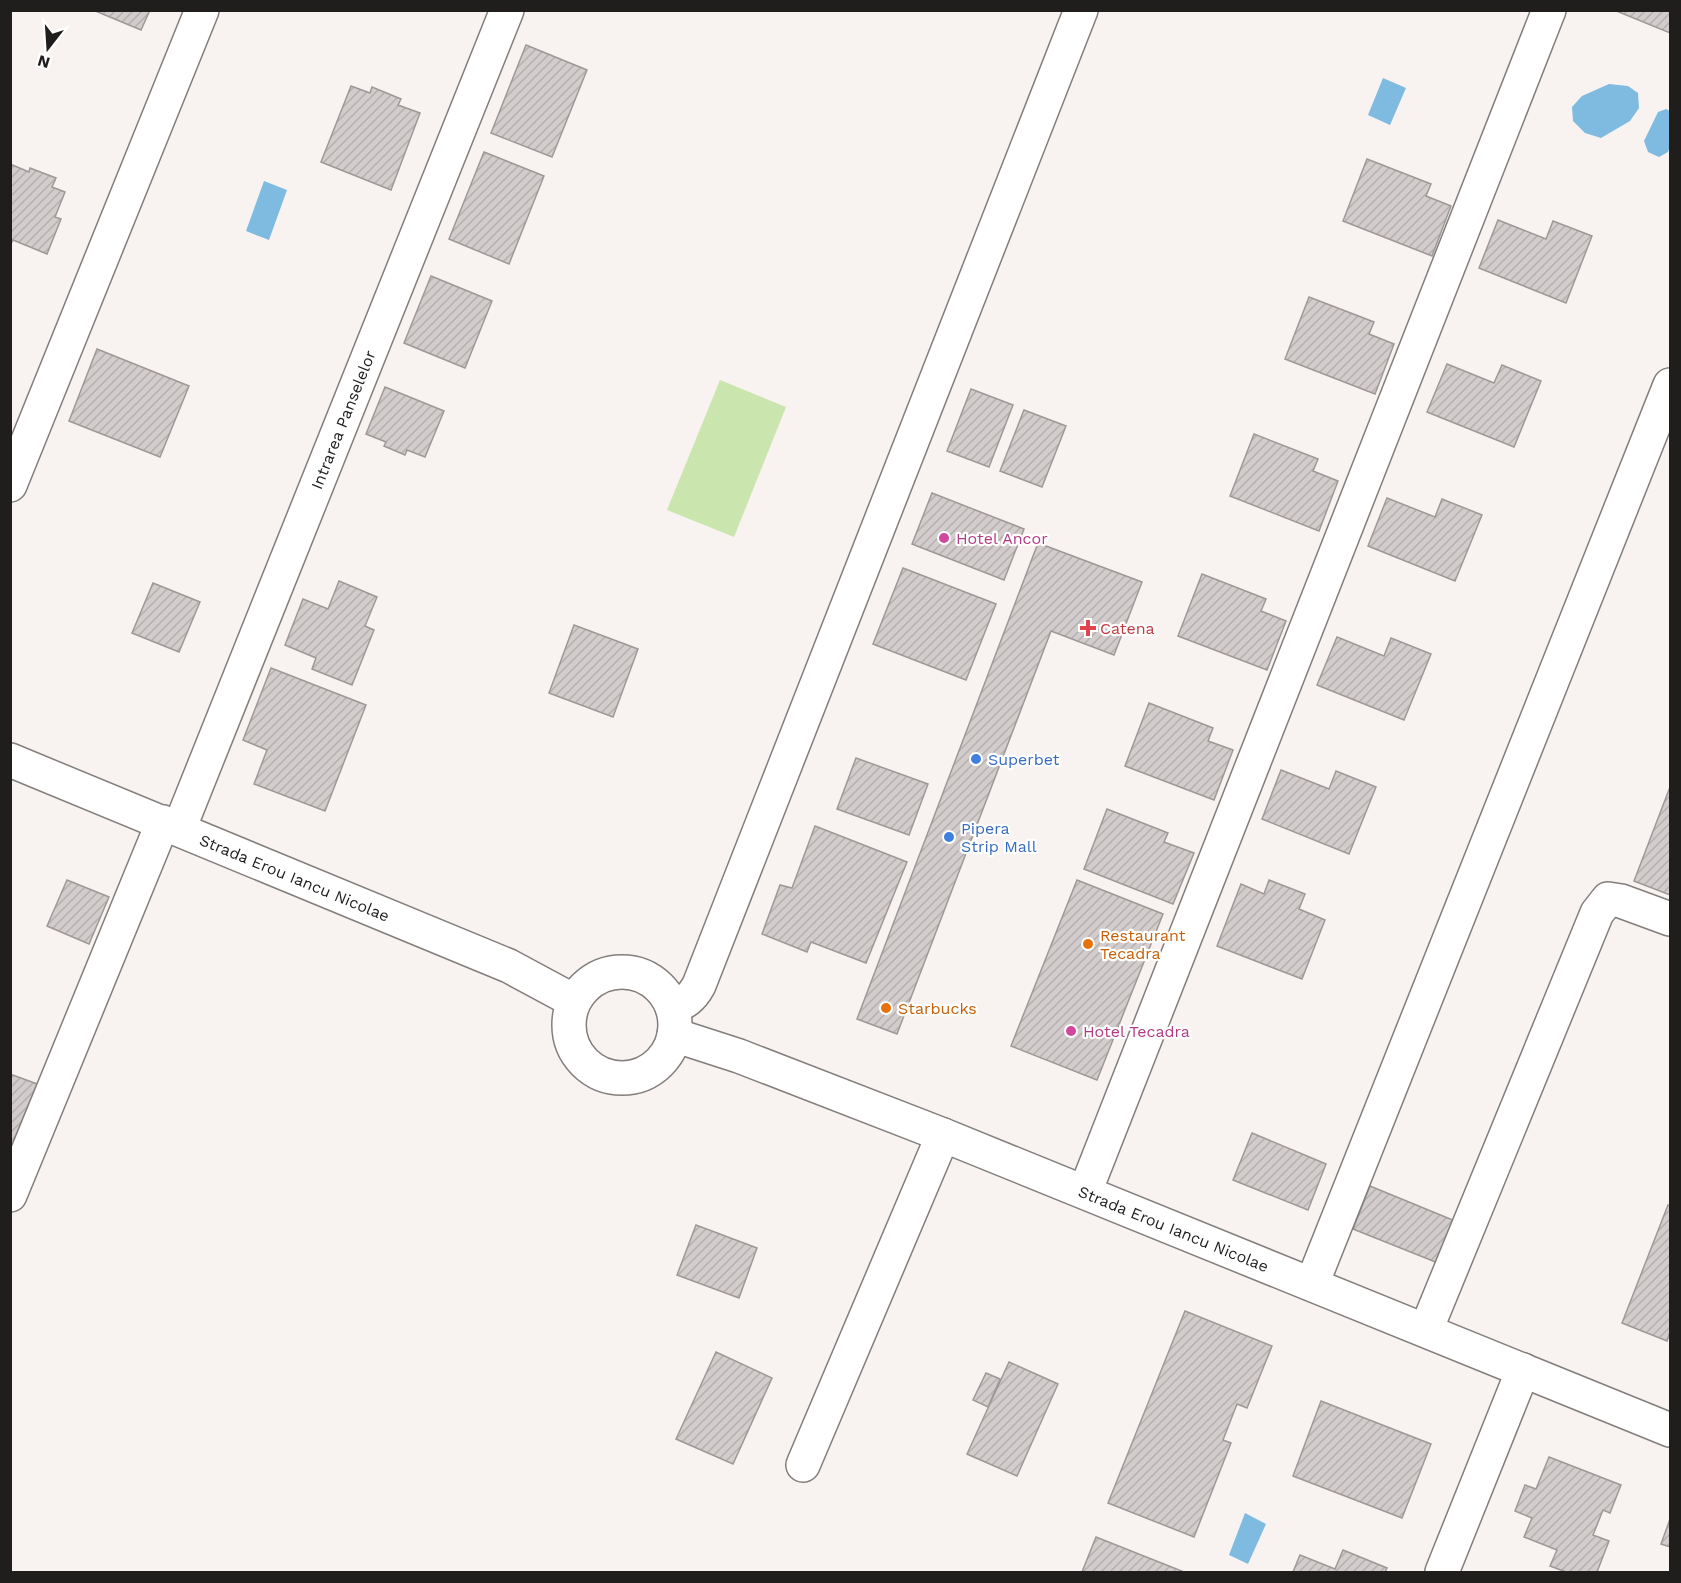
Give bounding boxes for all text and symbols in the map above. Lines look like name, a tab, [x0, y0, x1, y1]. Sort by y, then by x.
north arrow	[18, 18, 78, 78]
text: N	[35, 51, 52, 73]
street label: Intrarea Panselelor	[307, 347, 380, 492]
place label: Hotel Ancor	[956, 529, 1048, 548]
marker: Hotel Ancor	[937, 531, 951, 545]
place label: Catena	[1100, 619, 1155, 638]
marker: Catena	[1081, 621, 1095, 635]
place label: Superbet	[988, 750, 1060, 769]
marker: Superbet	[969, 752, 983, 766]
place label: Pipera Strip Mall	[961, 819, 1037, 856]
street label: Strada Erou Iancu Nicolae	[197, 830, 392, 926]
marker: Pipera Strip Mall	[942, 830, 956, 844]
place label: Restaurant Tecadra	[1100, 926, 1186, 963]
marker: Restaurant Tecadra	[1081, 937, 1095, 951]
place label: Starbucks	[898, 999, 977, 1018]
marker: Starbucks	[879, 1001, 893, 1015]
place label: Hotel Tecadra	[1083, 1022, 1190, 1041]
marker: Hotel Tecadra	[1064, 1024, 1078, 1038]
street label: Strada Erou Iancu Nicolae	[1076, 1182, 1271, 1276]

